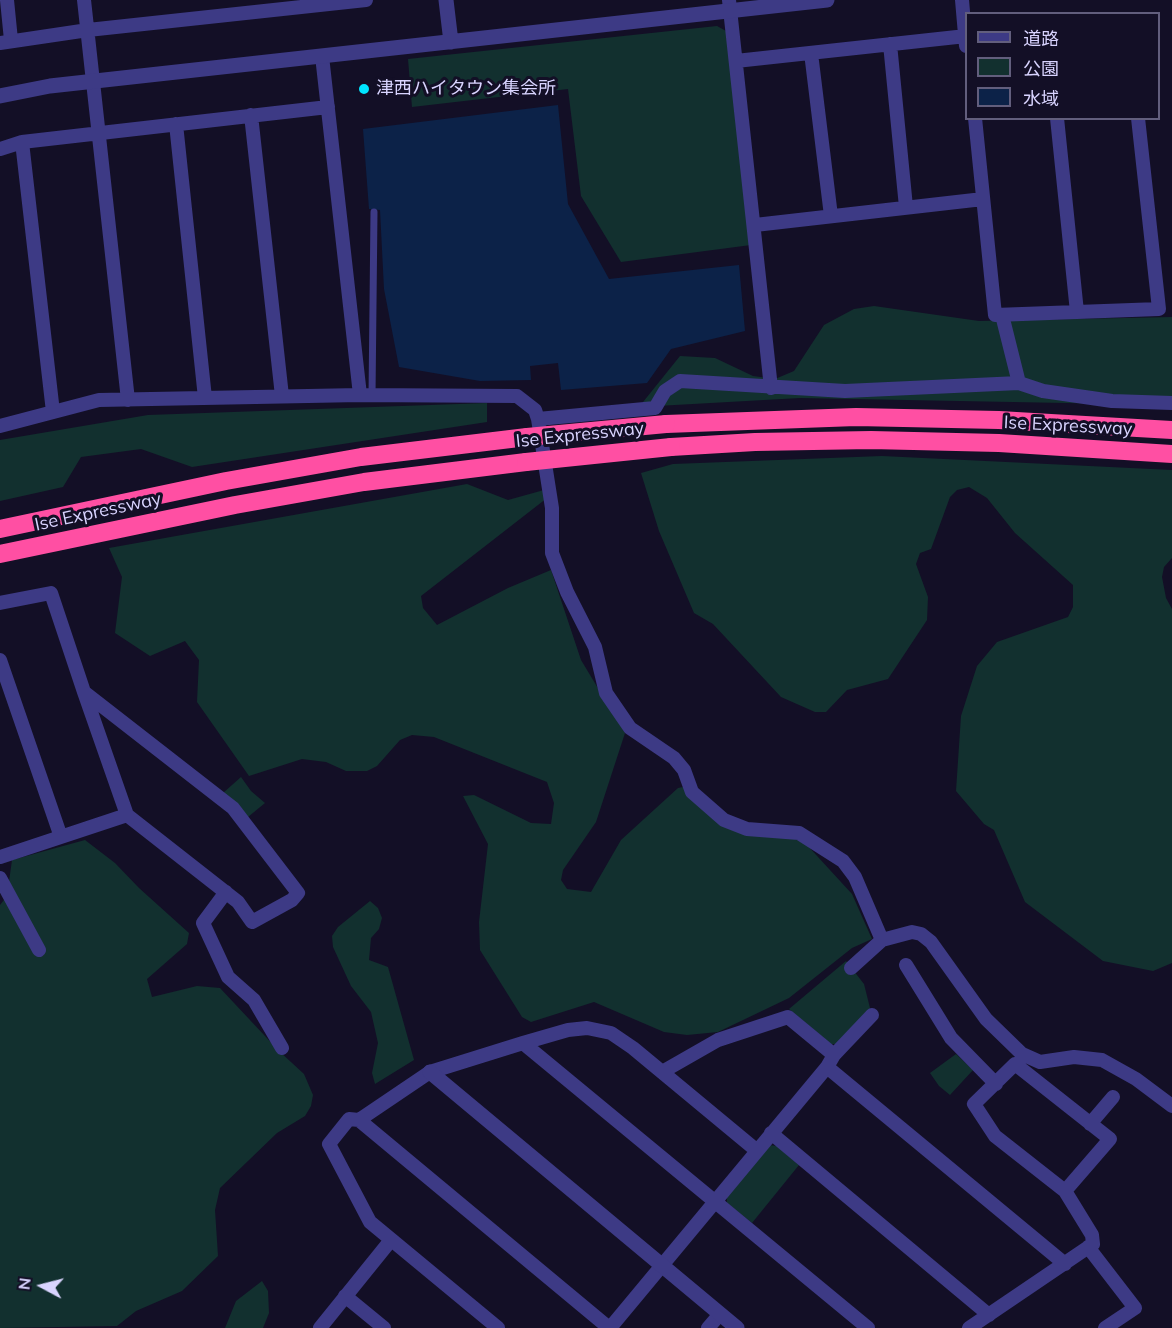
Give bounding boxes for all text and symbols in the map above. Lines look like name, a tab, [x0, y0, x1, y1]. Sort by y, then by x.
legend	[965, 12, 1160, 120]
text: 道路	[1023, 27, 1059, 50]
text: 公園	[1023, 57, 1059, 80]
place label: 津西ハイタウン集会所	[376, 78, 556, 100]
marker: 津西ハイタウン集会所	[357, 82, 371, 96]
text: 水域	[1023, 87, 1059, 110]
street label: Ise Expressway	[1003, 412, 1133, 440]
street label: Ise Expressway	[515, 418, 645, 452]
street label: Ise Expressway	[33, 488, 163, 536]
north arrow	[12, 1256, 72, 1316]
text: N	[13, 1277, 35, 1291]

